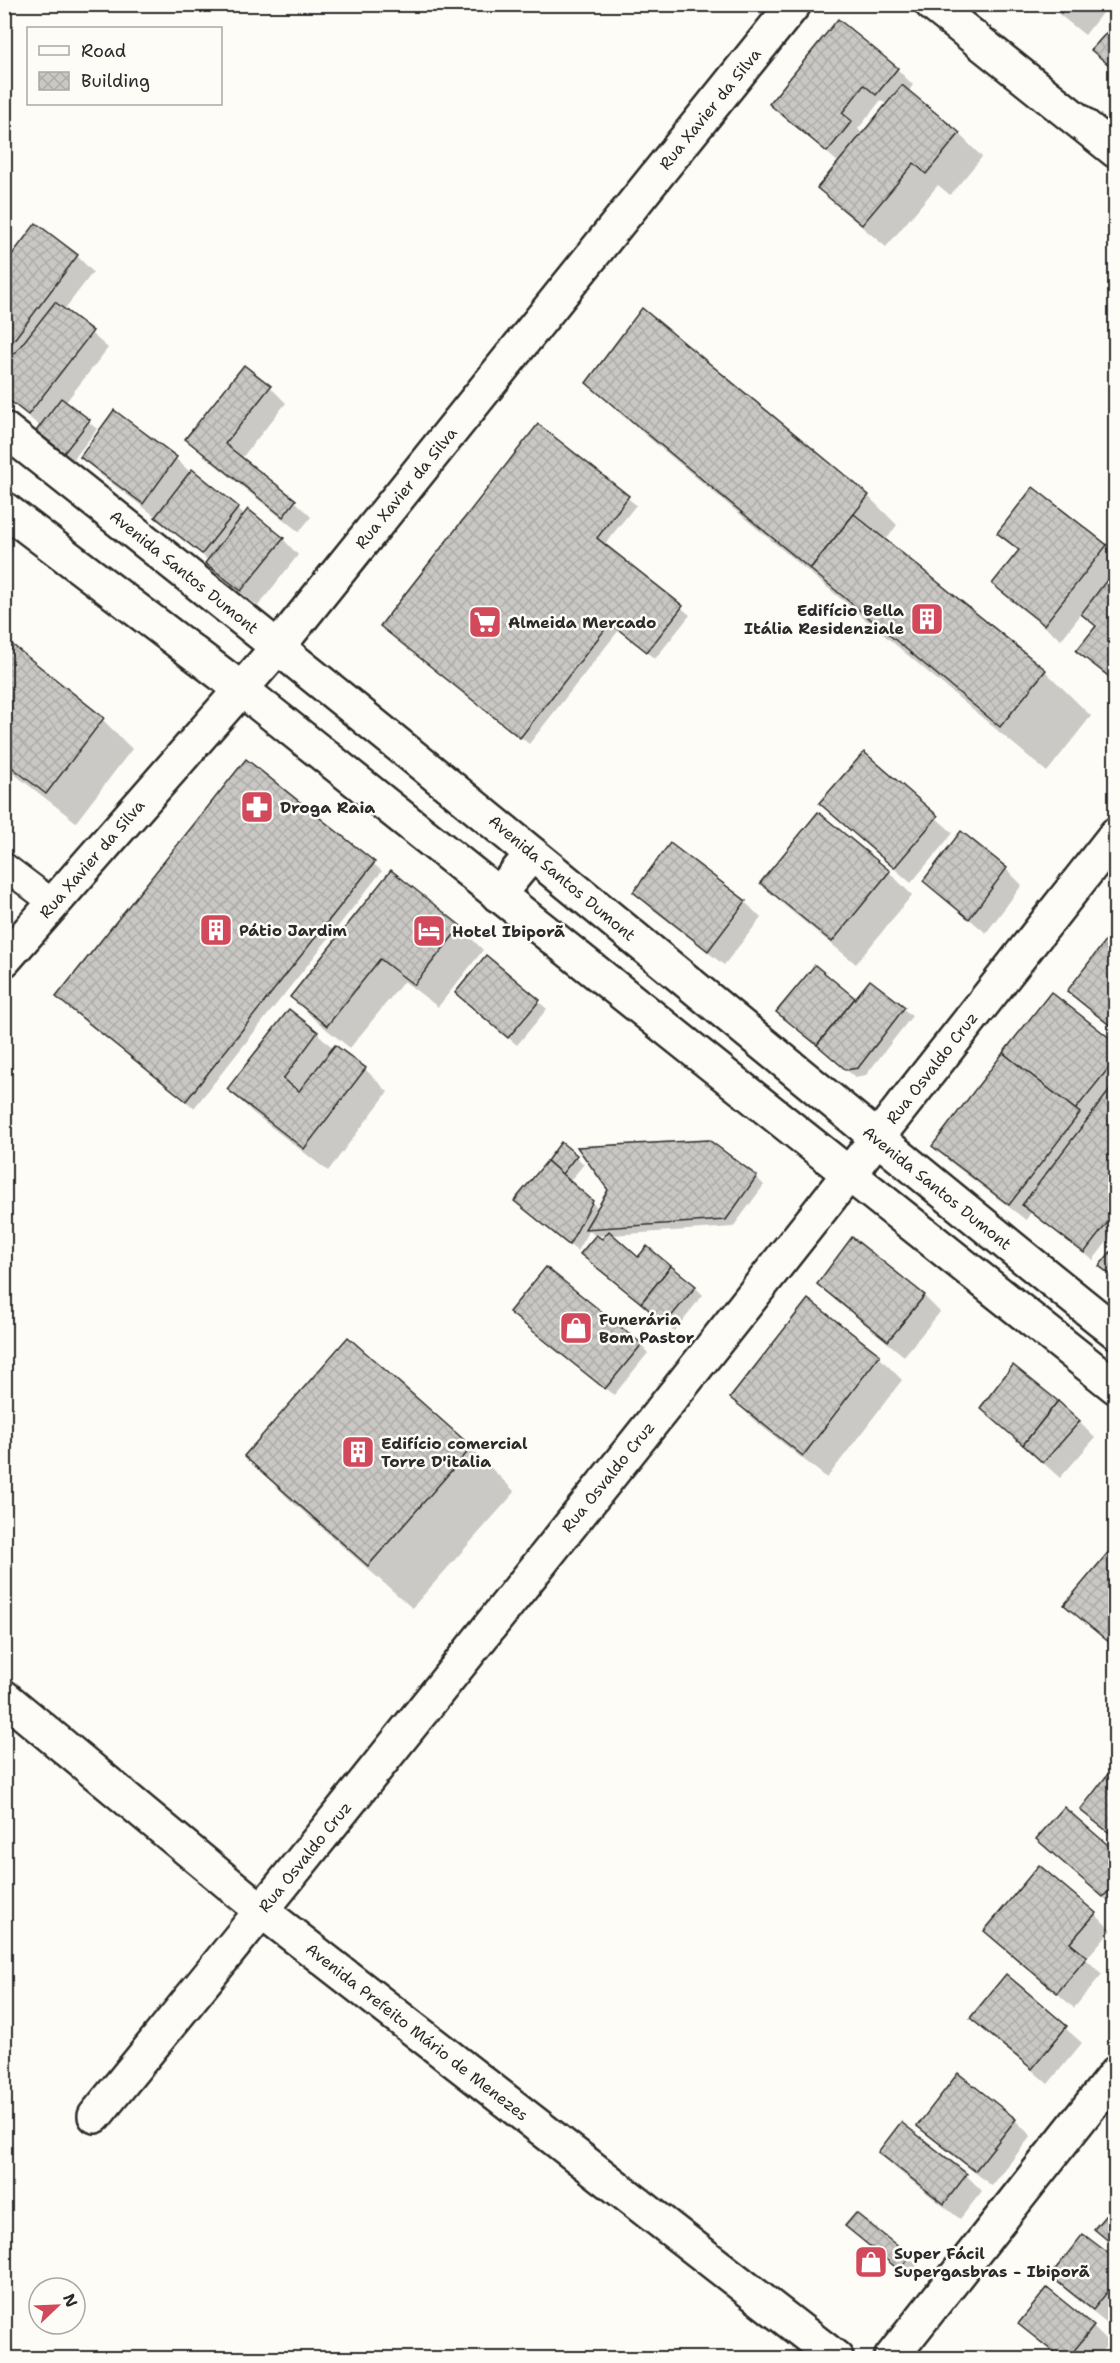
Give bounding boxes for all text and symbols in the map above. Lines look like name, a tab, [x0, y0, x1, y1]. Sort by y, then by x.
legend	[27, 27, 222, 105]
text: Road	[81, 39, 126, 63]
street label: Rua Xavier da Silva	[654, 44, 766, 174]
text: Building	[81, 69, 150, 93]
street label: Rua Xavier da Silva	[350, 423, 462, 553]
street label: Avenida Santos Dumont	[105, 505, 263, 639]
place label: Edifício Bella Itália Residenziale	[744, 600, 904, 639]
building icon: Edifício Bella Itália Residenziale	[909, 601, 945, 637]
supermarket icon: Almeida Mercado	[467, 604, 503, 640]
place label: Almeida Mercado	[508, 612, 656, 633]
pharmacy icon: Droga Raia	[239, 789, 275, 825]
street label: Rua Xavier da Silva	[35, 795, 149, 923]
place label: Droga Raia	[280, 797, 375, 818]
street label: Avenida Santos Dumont	[484, 810, 640, 946]
building icon: Pátio Jardim	[198, 912, 234, 948]
hotel icon: Hotel Ibiporã	[411, 913, 447, 949]
place label: Pátio Jardim	[239, 920, 347, 941]
place label: Hotel Ibiporã	[452, 921, 565, 942]
street label: Rua Osvaldo Cruz	[882, 1008, 982, 1128]
street label: Avenida Santos Dumont	[858, 1121, 1016, 1255]
place label: Funerária Bom Pastor	[599, 1309, 695, 1348]
shop icon: Funerária Bom Pastor	[558, 1310, 594, 1346]
street label: Rua Osvaldo Cruz	[557, 1417, 659, 1537]
place label: Edifício comercial Torre D'italia	[381, 1433, 528, 1472]
building icon: Edifício comercial Torre D'italia	[340, 1434, 376, 1470]
street label: Rua Osvaldo Cruz	[254, 1797, 356, 1917]
street label: Avenida Prefeito Mário de Menezes	[301, 1938, 533, 2126]
place label: Super Fácil Supergasbras - Ibiporã	[894, 2243, 1090, 2282]
shop icon: Super Fácil Supergasbras - Ibiporã	[853, 2244, 889, 2280]
north arrow	[27, 2276, 87, 2336]
text: N	[58, 2290, 82, 2310]

